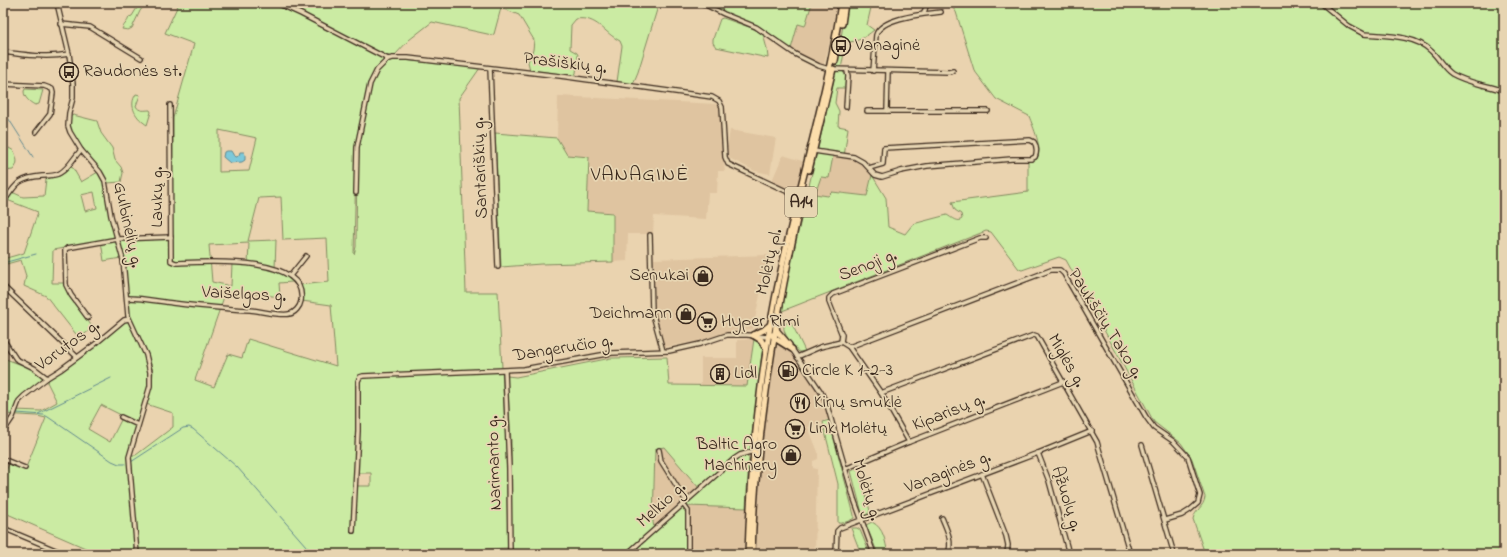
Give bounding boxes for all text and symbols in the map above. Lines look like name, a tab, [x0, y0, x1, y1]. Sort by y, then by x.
place label: Vanaginė	[854, 33, 921, 60]
bus stop icon: Vanaginė	[830, 35, 852, 57]
street label: Prašiškių g.	[522, 46, 609, 83]
place label: Raudonės st.	[83, 59, 182, 85]
bus stop icon: Raudonės st.	[58, 61, 80, 83]
street label: Santariškių g.	[466, 116, 497, 219]
district label: VANAGINĖ	[590, 161, 689, 190]
street label: Laukų g.	[145, 166, 172, 228]
street label: Gulbinėlių g.	[104, 180, 149, 271]
road number: A14	[785, 187, 817, 217]
street label: Molėtų pl.	[750, 226, 790, 298]
street label: Senoji g.	[835, 243, 902, 290]
place label: Senukai	[629, 263, 689, 289]
street label: Paukščių Tako g.	[1060, 264, 1150, 385]
shop icon: Senukai	[692, 265, 714, 287]
street label: Vaišelgos g.	[200, 280, 287, 311]
place label: Deichmann	[589, 301, 672, 327]
shop icon: Deichmann	[675, 303, 697, 325]
place label: Hyper Rimi	[721, 309, 800, 335]
supermarket icon: Hyper Rimi	[696, 311, 718, 333]
street label: Vorutos g.	[29, 313, 107, 380]
street label: Dangeručio g.	[510, 328, 615, 371]
street label: Miglės g.	[1039, 329, 1092, 393]
place label: Circle K 1-2-3	[802, 358, 893, 384]
fuel station icon: Circle K 1-2-3	[777, 360, 799, 382]
place label: Lidl	[734, 361, 757, 387]
building icon: Lidl	[709, 363, 731, 385]
street label: Kiparisų g.	[909, 387, 990, 440]
place label: Kinų smuklė	[814, 390, 903, 416]
restaurant icon: Kinų smuklė	[789, 392, 811, 414]
street label: Narimanto g.	[480, 415, 511, 511]
place label: Link Molėtų	[809, 416, 888, 442]
supermarket icon: Link Molėtų	[784, 418, 806, 440]
place label: Baltic Agro Machinery	[695, 432, 777, 479]
shop icon: Baltic Agro Machinery	[780, 444, 802, 466]
street label: Vanaginės g.	[900, 445, 996, 503]
street label: Molėtų g.	[843, 456, 888, 525]
street label: Ąžuolų g.	[1043, 463, 1088, 536]
street label: Melkio g.	[631, 475, 693, 535]

